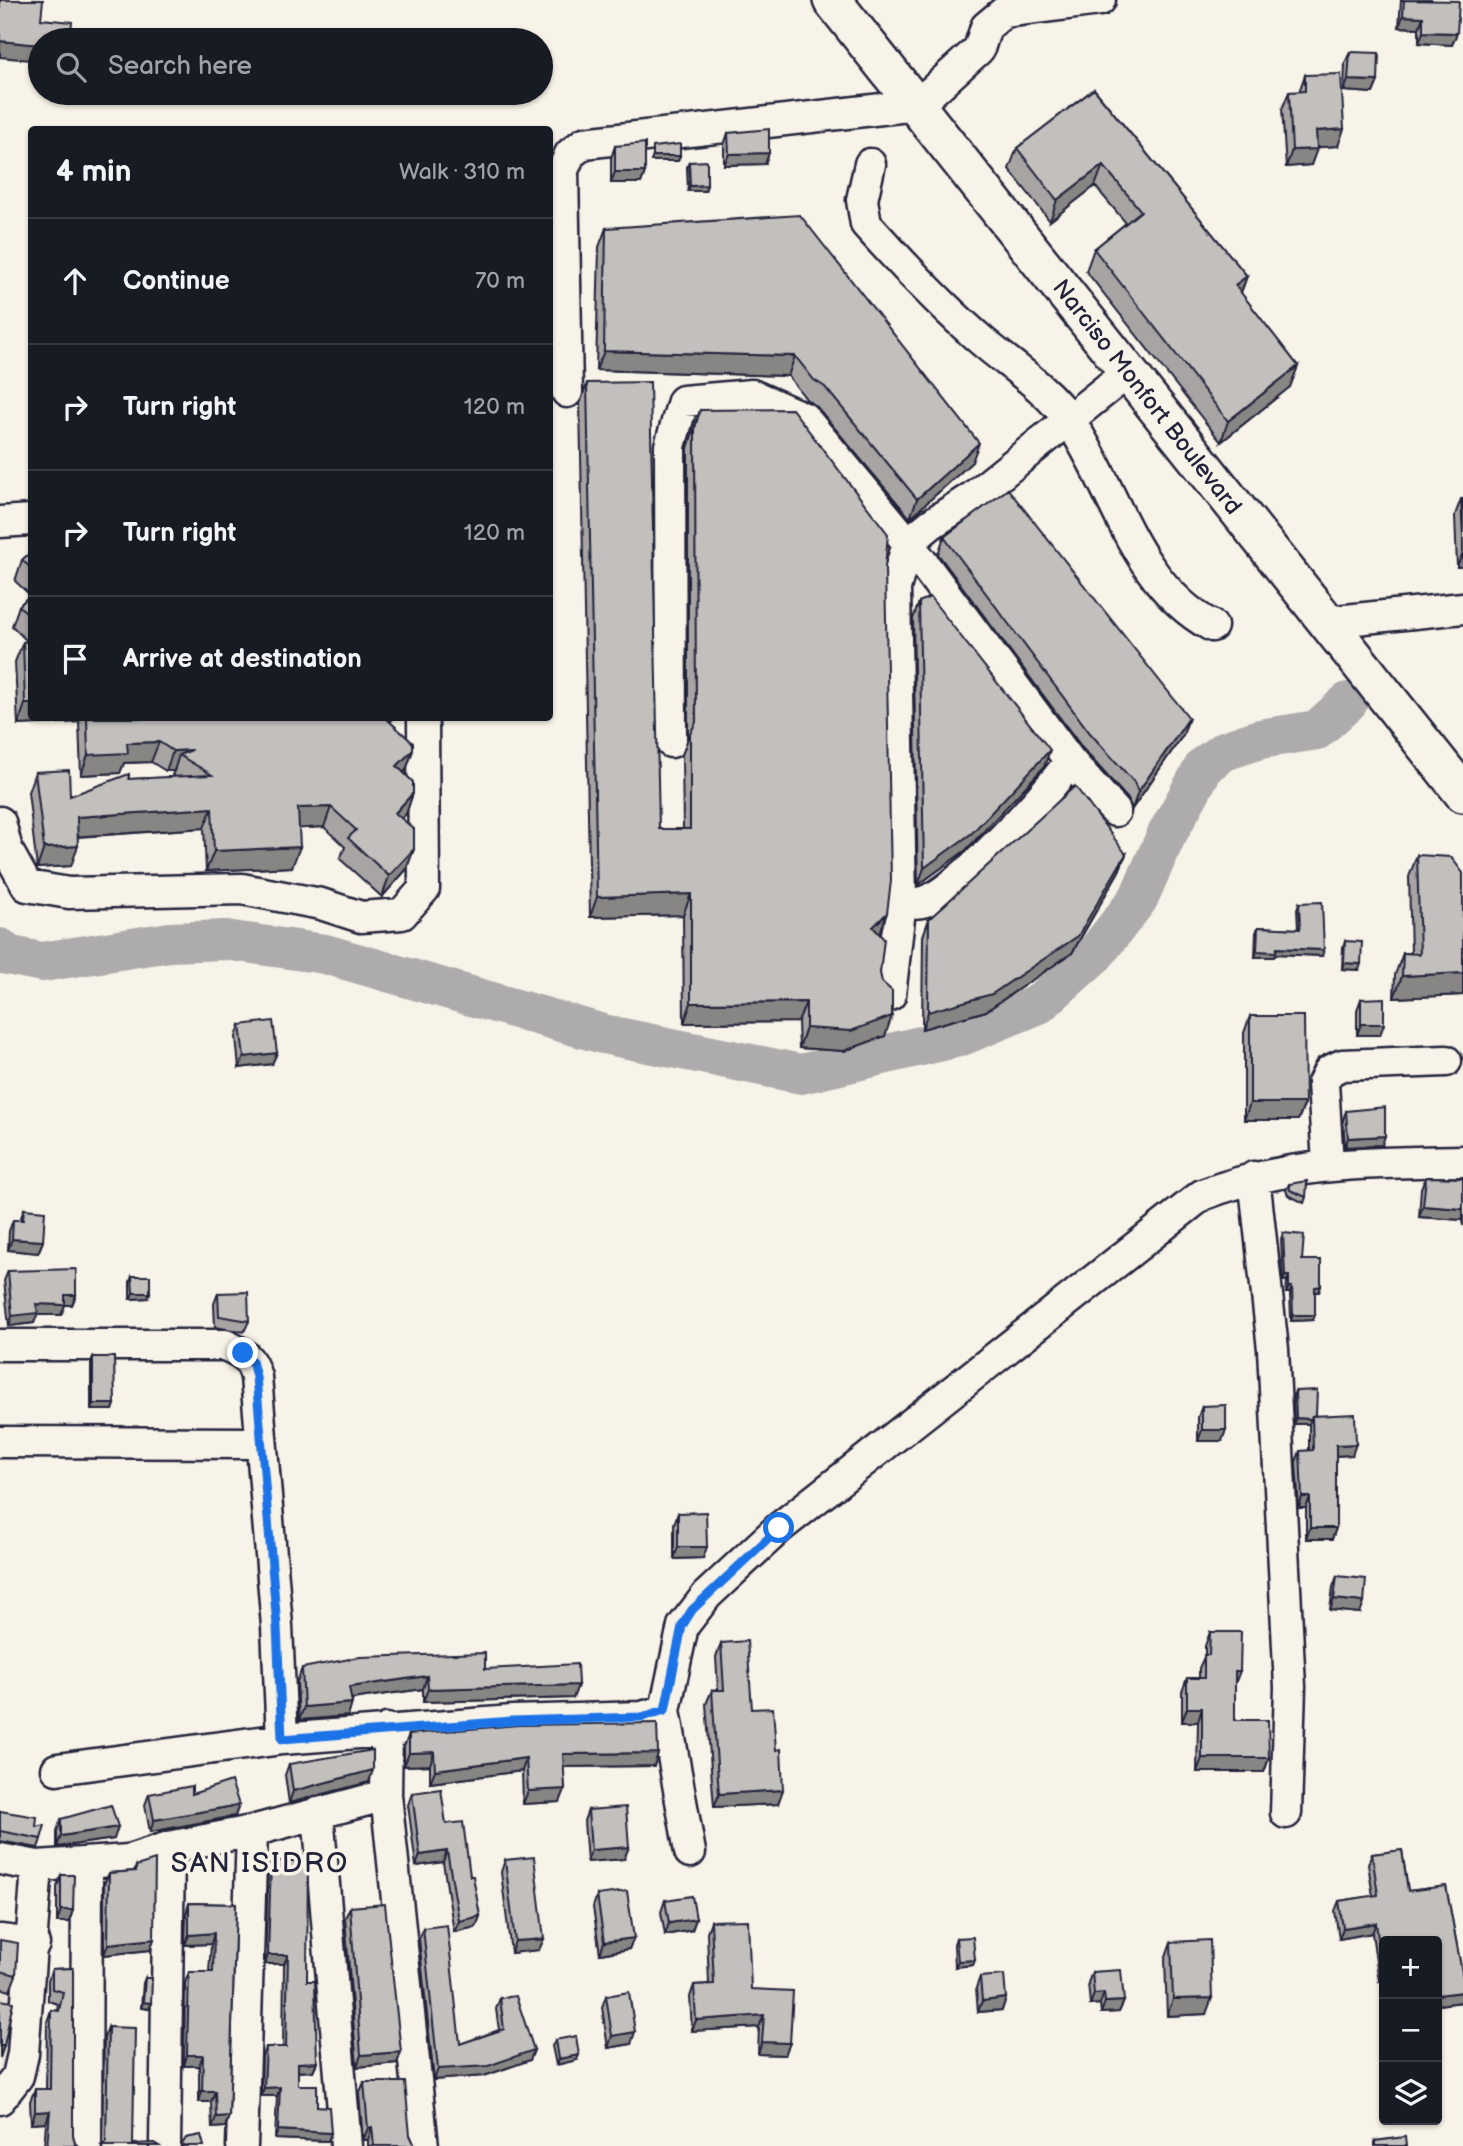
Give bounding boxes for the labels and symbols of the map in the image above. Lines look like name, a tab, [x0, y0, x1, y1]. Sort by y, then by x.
street label: Narciso Monfort Boulevard	[1046, 274, 1248, 520]
route end	[227, 1337, 258, 1368]
route start	[763, 1512, 794, 1543]
district label: SAN ISIDRO	[171, 1847, 349, 1880]

